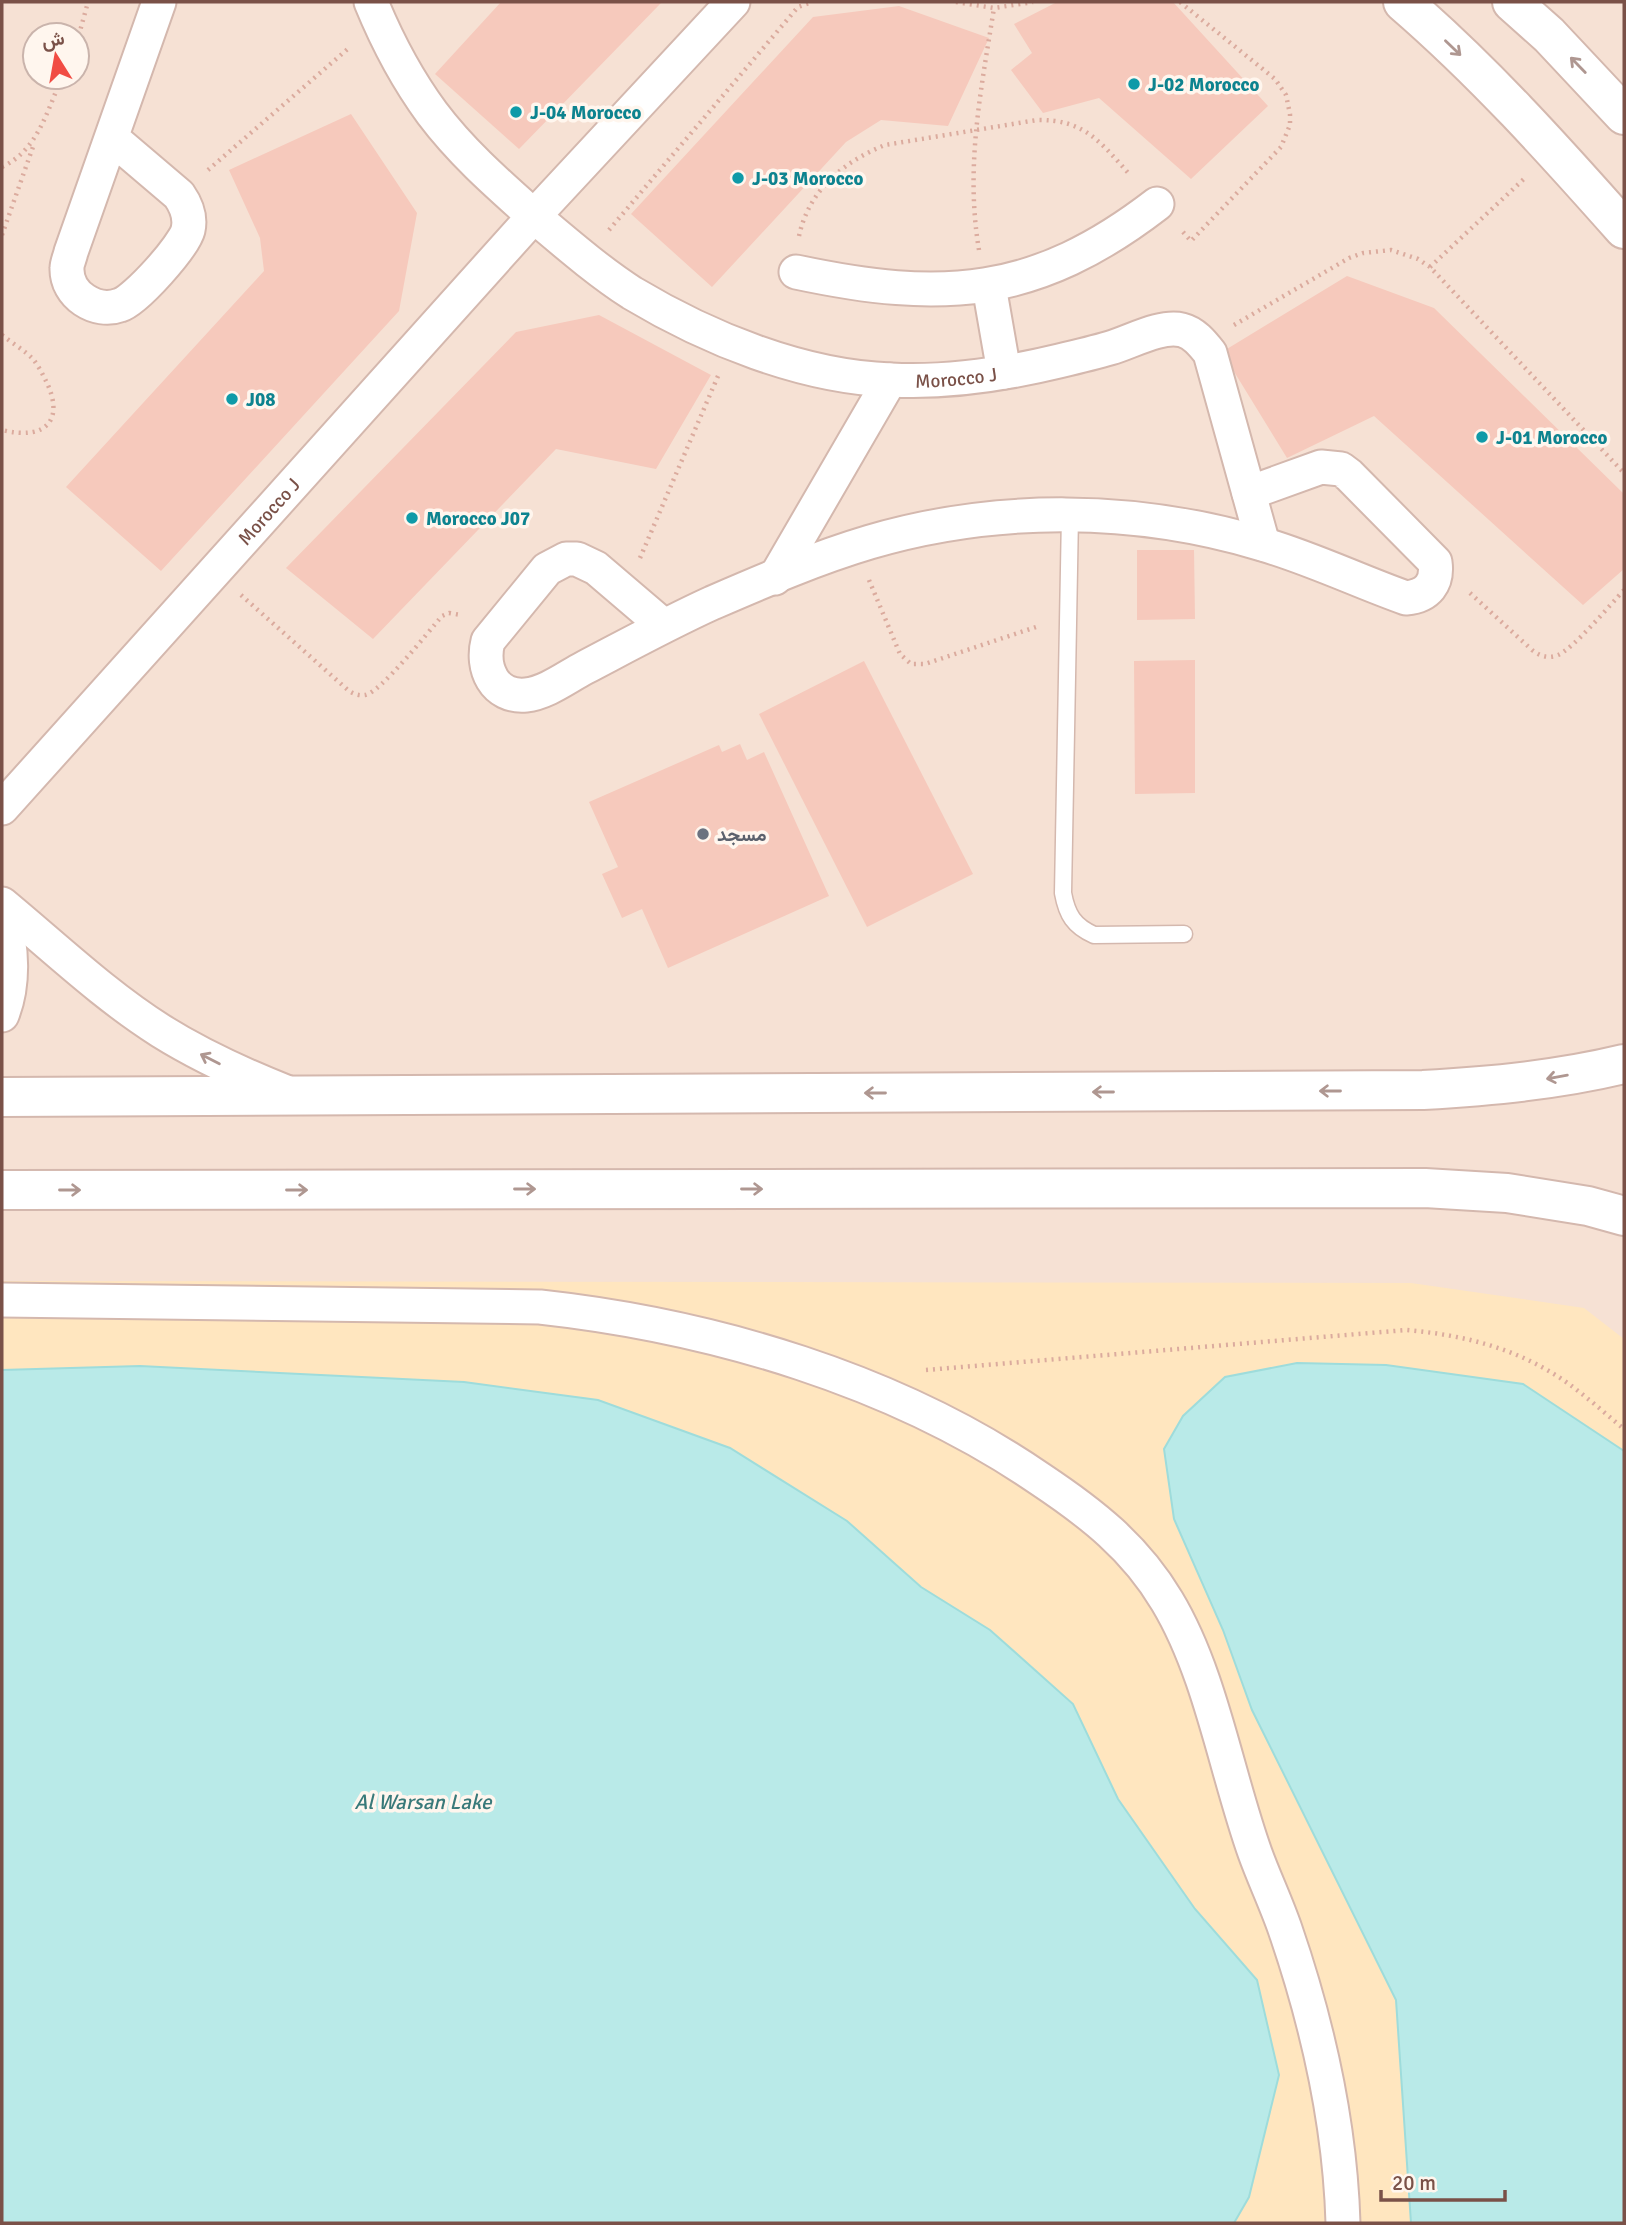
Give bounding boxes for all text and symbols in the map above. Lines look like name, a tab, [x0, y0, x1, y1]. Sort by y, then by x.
north arrow	[21, 21, 91, 91]
text: ش	[39, 26, 67, 54]
one-way arrow	[1444, 40, 1461, 57]
one-way arrow	[1570, 56, 1586, 74]
place label: J-02 Morocco	[1148, 73, 1259, 97]
marker: J-02 Morocco	[1126, 76, 1142, 92]
place label: J-04 Morocco	[530, 101, 641, 125]
marker: J-04 Morocco	[508, 104, 524, 120]
place label: J-03 Morocco	[752, 167, 863, 191]
marker: J-03 Morocco	[730, 170, 746, 186]
street label: Morocco J	[915, 363, 999, 394]
place label: J08	[246, 388, 275, 412]
marker: J08	[224, 391, 240, 407]
place label: J-01 Morocco	[1496, 426, 1607, 450]
marker: J-01 Morocco	[1474, 429, 1490, 445]
street label: Morocco J	[233, 473, 306, 550]
place label: Morocco J07	[426, 507, 530, 531]
marker: Morocco J07	[404, 510, 420, 526]
place label: مسجد	[717, 823, 767, 847]
marker: مسجد	[695, 826, 711, 842]
one-way arrow	[200, 1052, 221, 1066]
one-way arrow	[1546, 1071, 1569, 1084]
one-way arrow	[1319, 1084, 1342, 1098]
one-way arrow	[1092, 1085, 1115, 1099]
one-way arrow	[864, 1086, 887, 1100]
one-way arrow	[513, 1182, 536, 1196]
one-way arrow	[741, 1182, 764, 1196]
one-way arrow	[58, 1183, 81, 1197]
one-way arrow	[286, 1183, 309, 1197]
water label: Al Warsan Lake	[355, 1789, 493, 1815]
scale bar	[1381, 2158, 1505, 2202]
text: 20 m	[1392, 2170, 1436, 2196]

